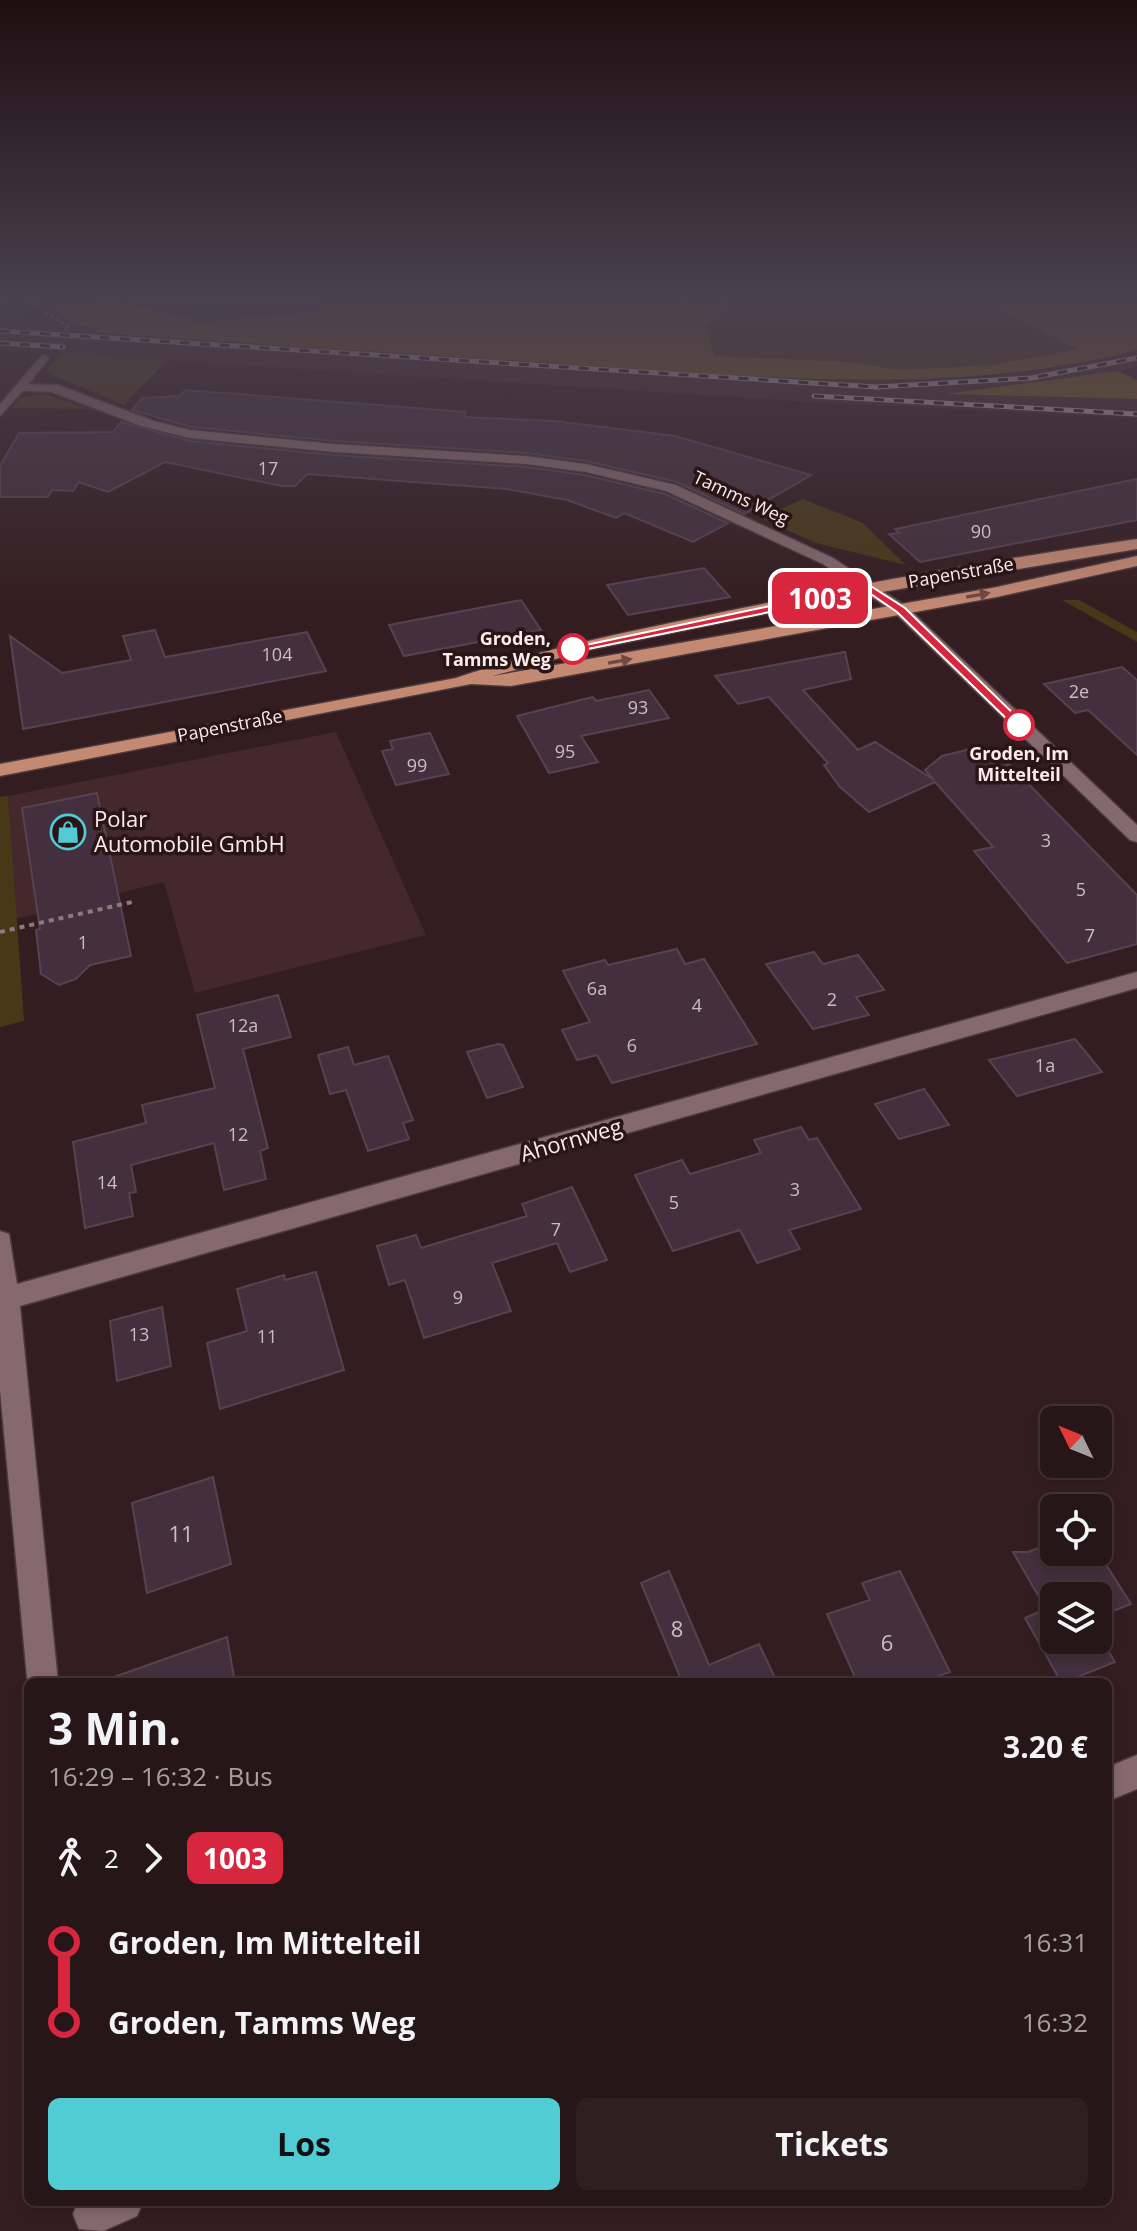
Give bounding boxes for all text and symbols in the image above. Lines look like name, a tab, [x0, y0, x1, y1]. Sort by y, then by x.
house number: 17	[258, 456, 278, 480]
street label: Tamms Weg	[690, 464, 793, 530]
house number: 90	[971, 519, 991, 543]
street label: Papenstraße	[906, 551, 1015, 593]
line badge: 1003	[764, 572, 876, 624]
text: 1003	[788, 579, 852, 617]
one-way arrow	[965, 589, 990, 601]
place label: Groden, Tamms Weg	[443, 626, 551, 671]
marker: Groden, Tamms Weg	[558, 634, 588, 664]
house number: 104	[262, 642, 292, 666]
one-way arrow	[608, 654, 633, 667]
house number: 2e	[1069, 679, 1089, 703]
house number: 93	[628, 695, 648, 719]
street label: Papenstraße	[175, 703, 284, 747]
marker: Groden, Im Mittelteil	[1004, 710, 1034, 740]
house number: 95	[555, 739, 575, 763]
place label: Groden, Im Mittelteil	[969, 741, 1069, 786]
house number: 99	[407, 753, 427, 777]
place label: Polar Automobile GmbH	[94, 803, 285, 858]
shop icon: Polar Automobile GmbH	[49, 813, 87, 851]
house number: 3	[1041, 828, 1051, 852]
house number: 5	[1076, 877, 1086, 901]
house number: 7	[1085, 923, 1095, 947]
house number: 1	[78, 930, 88, 954]
house number: 6a	[587, 976, 607, 1000]
house number: 2	[827, 987, 837, 1011]
house number: 4	[692, 993, 702, 1017]
house number: 12a	[228, 1013, 258, 1037]
house number: 6	[627, 1033, 637, 1057]
house number: 1a	[1035, 1053, 1055, 1077]
street label: Ahornweg	[516, 1110, 625, 1168]
house number: 12	[228, 1122, 248, 1146]
house number: 14	[97, 1170, 117, 1194]
house number: 3	[790, 1177, 800, 1201]
house number: 5	[669, 1190, 679, 1214]
house number: 7	[551, 1217, 561, 1241]
house number: 9	[453, 1285, 463, 1309]
house number: 13	[129, 1322, 149, 1346]
house number: 11	[257, 1324, 277, 1348]
north arrow	[1040, 1406, 1112, 1478]
map controls	[1040, 1406, 1112, 1654]
button: locate	[1040, 1494, 1112, 1566]
house number: 11	[168, 1518, 194, 1548]
button: layers	[1040, 1582, 1112, 1654]
house number: 8	[671, 1613, 683, 1643]
house number: 6	[881, 1627, 893, 1657]
text: 3 Min.	[48, 1698, 181, 1758]
text: 3.20 €	[1003, 1726, 1088, 1767]
text: 16:29 – 16:32 · Bus	[48, 1758, 273, 1794]
icon: walk	[48, 1836, 92, 1880]
icon: forward	[131, 1836, 175, 1880]
text: 1003	[203, 1839, 267, 1877]
text: 2	[104, 1840, 119, 1876]
text: Groden, Im Mittelteil	[108, 1922, 421, 1963]
text: 16:31	[1022, 1924, 1088, 1960]
text: Groden, Tamms Weg	[108, 2002, 416, 2043]
text: 16:32	[1022, 2004, 1088, 2040]
button: Los	[48, 2098, 560, 2190]
button: Tickets	[576, 2098, 1088, 2190]

